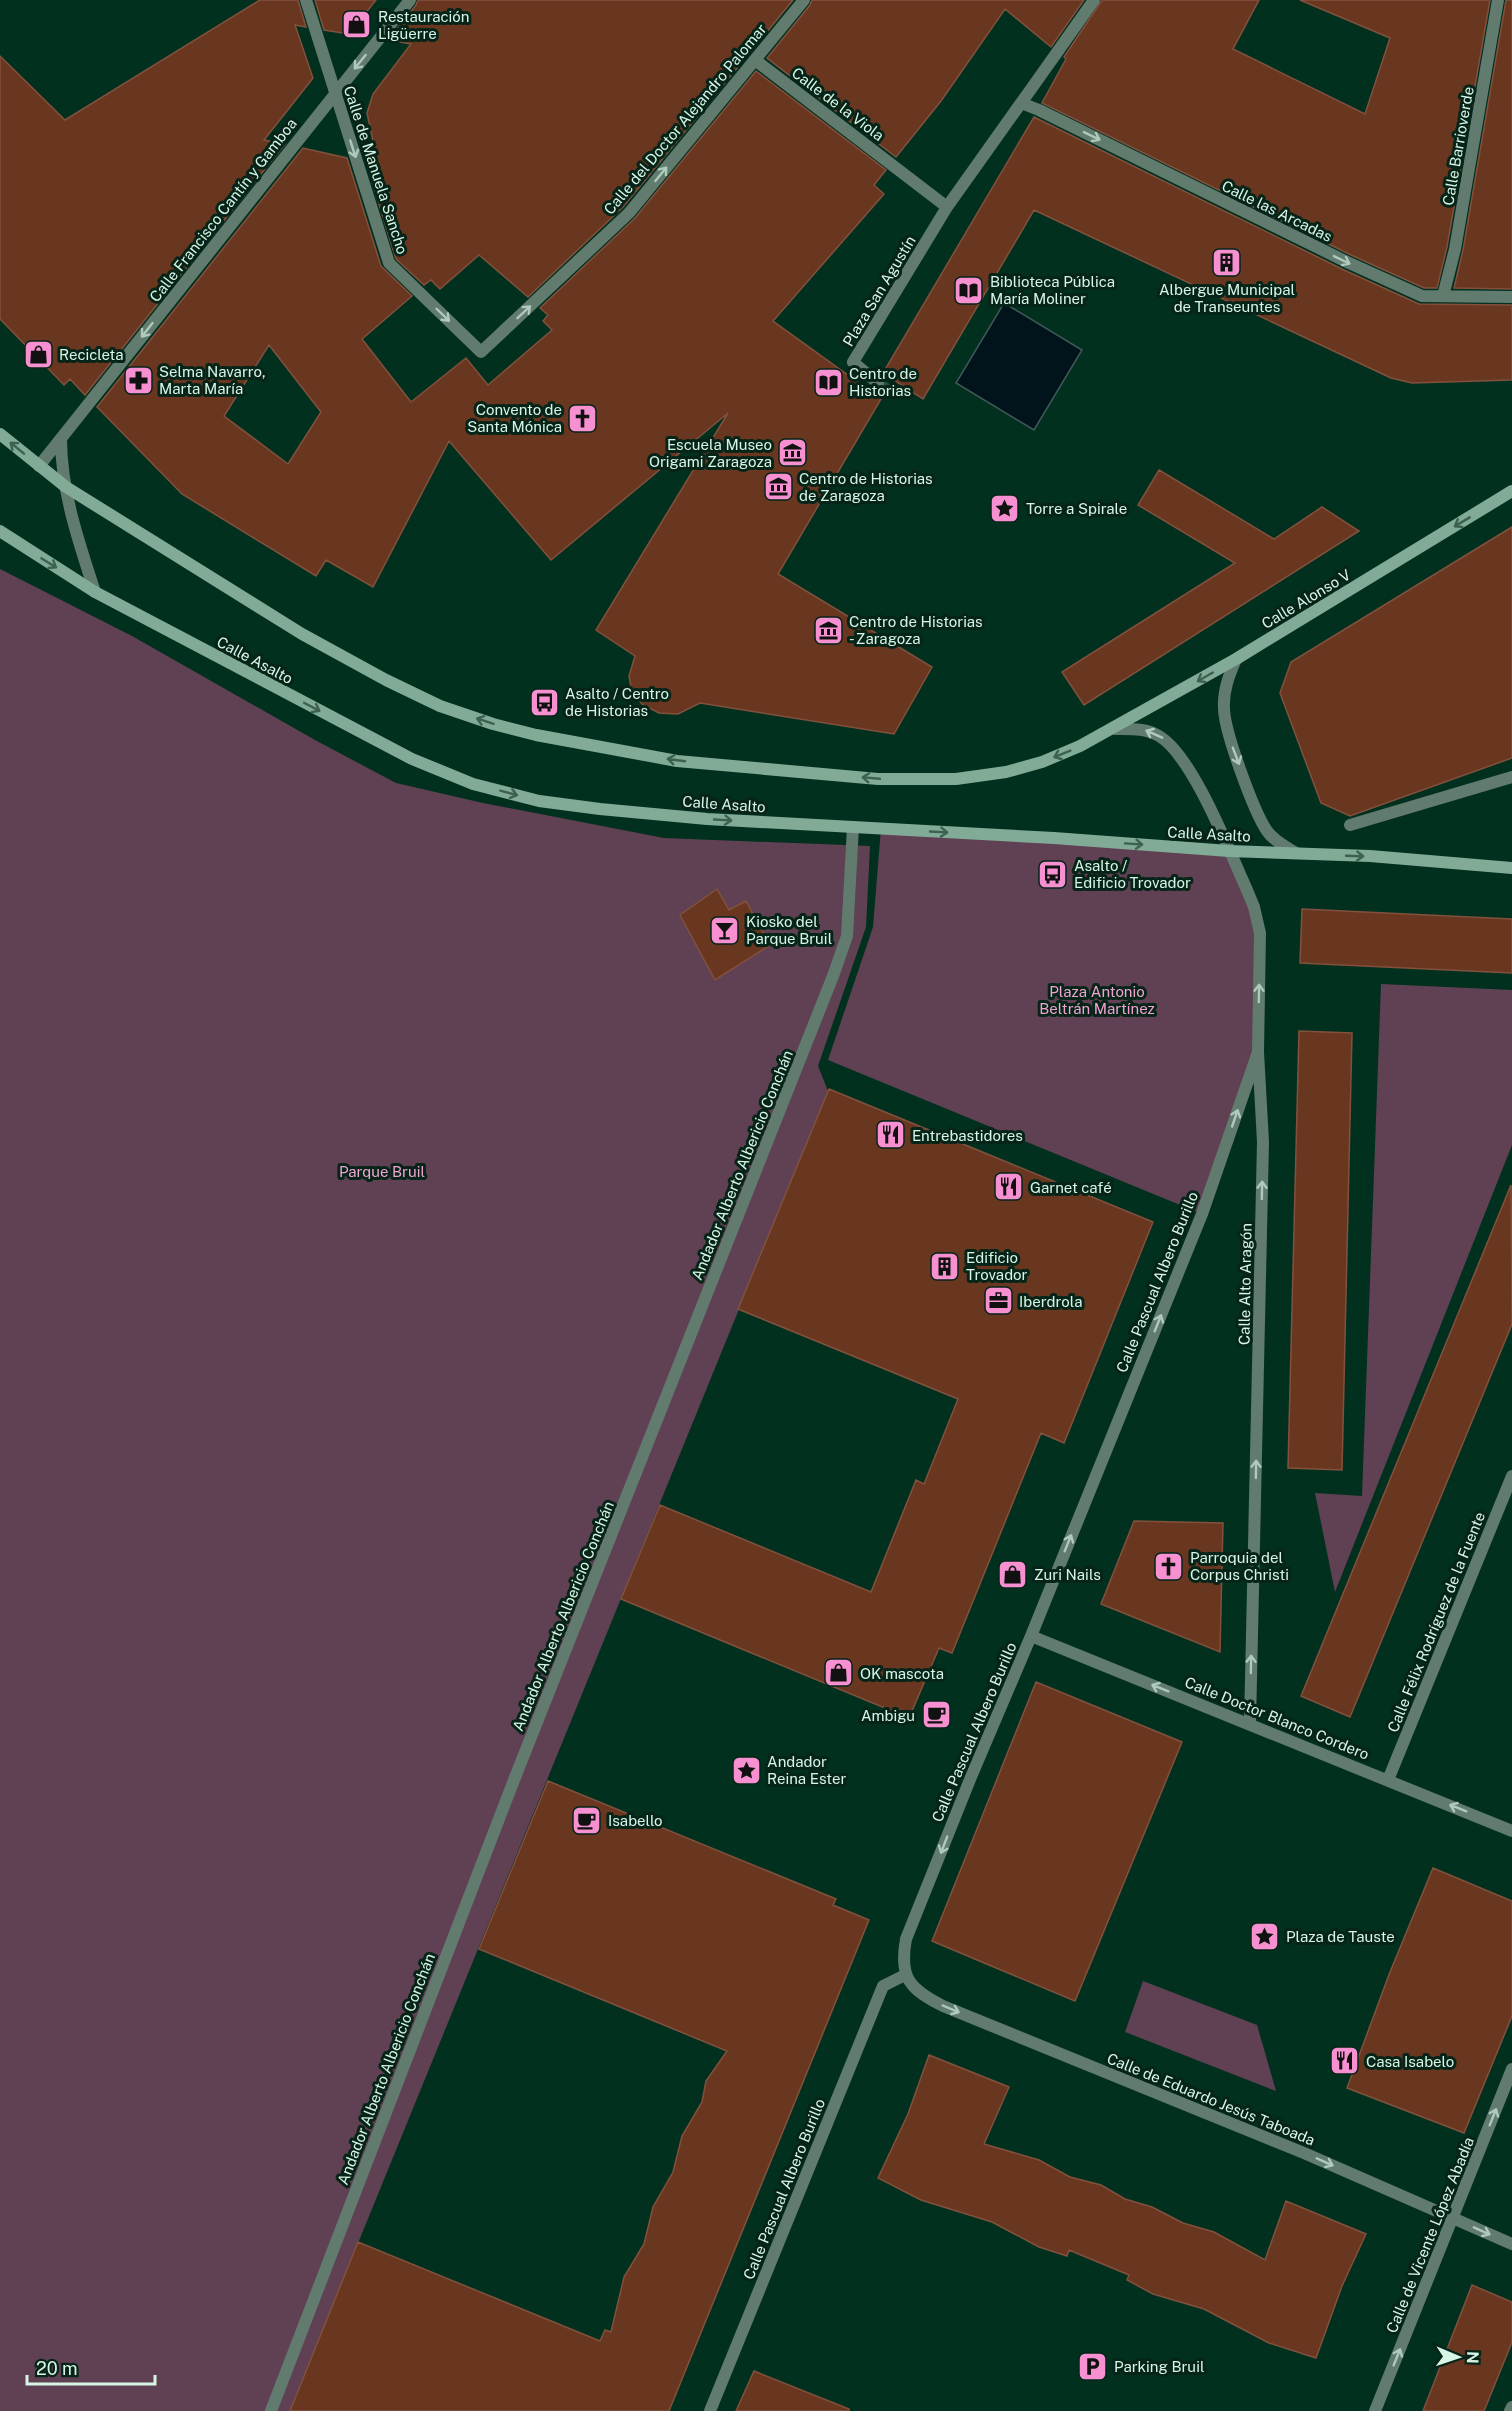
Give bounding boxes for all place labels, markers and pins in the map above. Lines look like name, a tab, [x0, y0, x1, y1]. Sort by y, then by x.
place label: Restauración Ligüerre	[378, 8, 469, 42]
shop icon: Restauración Ligüerre	[341, 9, 373, 41]
building icon: Albergue Municipal de Transeuntes	[1211, 246, 1243, 278]
place label: Biblioteca Pública María Moliner	[990, 273, 1115, 307]
library icon: Biblioteca Pública María Moliner	[953, 274, 985, 306]
place label: Albergue Municipal de Transeuntes	[1159, 281, 1295, 315]
shop icon: Recicleta	[22, 338, 54, 370]
place label: Recicleta	[59, 346, 124, 363]
place label: Selma Navarro, Marta María	[159, 363, 266, 397]
pharmacy icon: Selma Navarro, Marta María	[122, 364, 154, 396]
place label: Centro de Historias	[849, 365, 917, 399]
library icon: Centro de Historias	[812, 366, 844, 398]
place label: Convento de Santa Mónica	[467, 401, 562, 435]
church icon: Convento de Santa Mónica	[567, 402, 599, 434]
place label: Escuela Museo Origami Zaragoza	[649, 436, 772, 470]
museum icon: Escuela Museo Origami Zaragoza	[777, 437, 809, 469]
place label: Centro de Historias de Zaragoza	[799, 470, 933, 504]
museum icon: Centro de Historias de Zaragoza	[762, 471, 794, 503]
place icon: Torre a Spirale	[989, 492, 1021, 524]
place label: Torre a Spirale	[1026, 500, 1127, 517]
place label: Centro de Historias - Zaragoza	[849, 613, 983, 647]
museum icon: Centro de Historias - Zaragoza	[812, 614, 844, 646]
place label: Asalto / Centro de Historias	[565, 685, 669, 719]
bus stop icon: Asalto / Centro de Historias	[528, 686, 560, 718]
place label: Asalto / Edificio Trovador	[1074, 857, 1191, 891]
bus stop icon: Asalto / Edificio Trovador	[1037, 858, 1069, 890]
place label: Kiosko del Parque Bruil	[746, 913, 832, 947]
bar icon: Kiosko del Parque Bruil	[709, 914, 741, 946]
restaurant icon: Entrebastidores	[875, 1119, 907, 1151]
place label: Entrebastidores	[912, 1127, 1023, 1144]
restaurant icon: Garnet café	[993, 1171, 1025, 1203]
place label: Garnet café	[1030, 1179, 1112, 1196]
place label: Edificio Trovador	[966, 1249, 1028, 1283]
building icon: Edificio Trovador	[929, 1250, 961, 1282]
office icon: Iberdrola	[982, 1285, 1014, 1317]
place label: Iberdrola	[1019, 1293, 1082, 1310]
place label: Parroquia del Corpus Christi	[1190, 1549, 1289, 1583]
church icon: Parroquia del Corpus Christi	[1153, 1550, 1185, 1582]
shop icon: Zuri Nails	[997, 1558, 1029, 1590]
place label: Zuri Nails	[1034, 1566, 1101, 1583]
shop icon: OK mascota	[823, 1657, 855, 1689]
place label: OK mascota	[860, 1665, 944, 1682]
cafe icon: Ambigu	[920, 1699, 952, 1731]
place label: Ambigu	[861, 1707, 915, 1724]
place label: Andador Reina Ester	[767, 1753, 846, 1787]
place icon: Andador Reina Ester	[730, 1754, 762, 1786]
cafe icon: Isabello	[571, 1804, 603, 1836]
place label: Isabello	[608, 1812, 663, 1829]
place icon: Plaza de Tauste	[1249, 1920, 1281, 1952]
place label: Plaza de Tauste	[1286, 1928, 1395, 1945]
restaurant icon: Casa Isabelo	[1329, 2045, 1361, 2077]
place label: Casa Isabelo	[1366, 2053, 1454, 2070]
parking icon: Parking Bruil	[1077, 2350, 1109, 2382]
place label: Parking Bruil	[1114, 2358, 1205, 2375]

